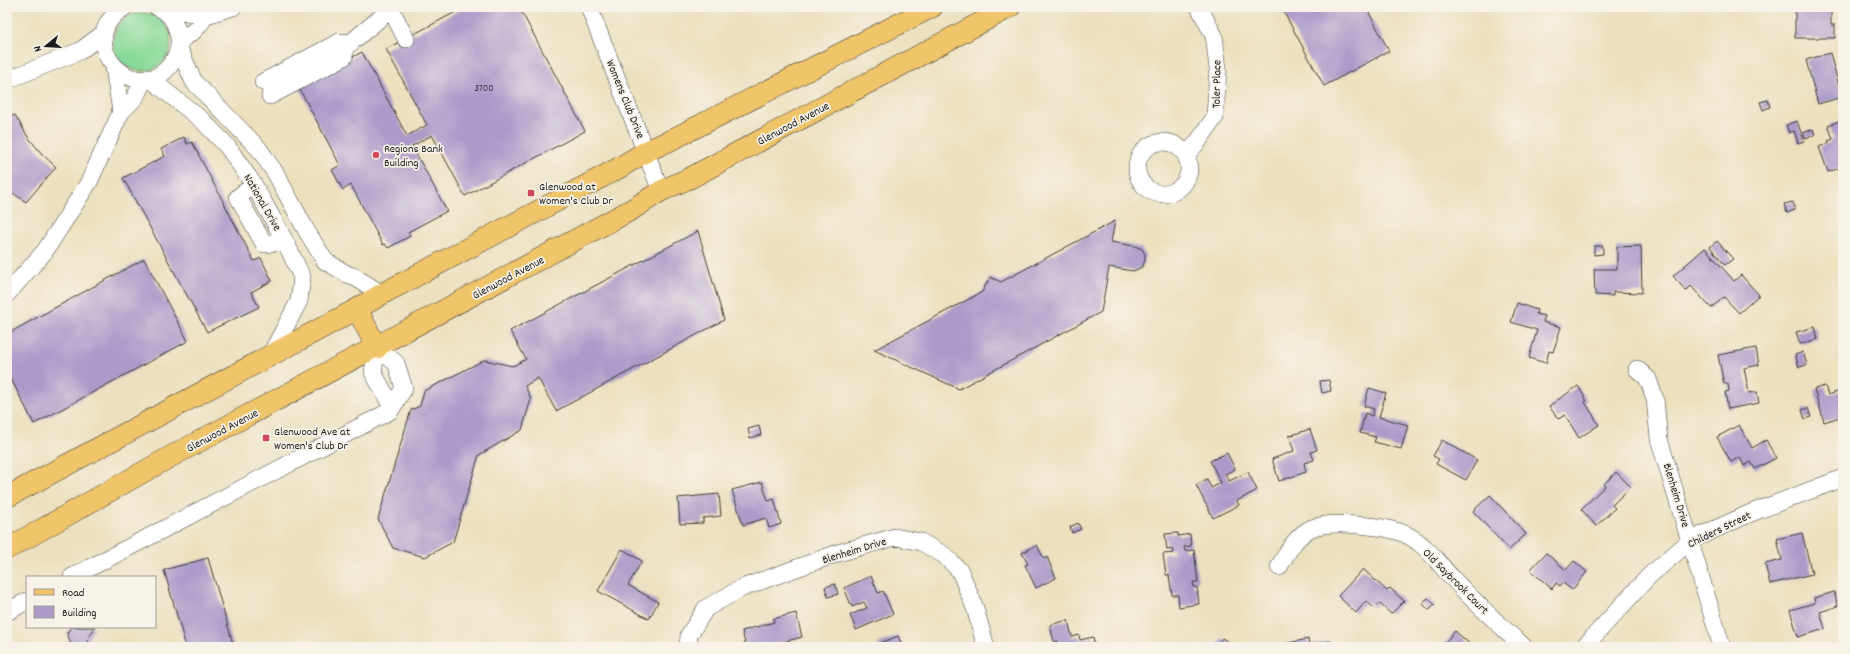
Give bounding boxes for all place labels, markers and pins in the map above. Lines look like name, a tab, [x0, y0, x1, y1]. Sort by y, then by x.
place label: Regions Bank Building	[384, 141, 443, 172]
marker: Regions Bank Building	[371, 150, 381, 160]
place label: Glenwood at Women's Club Dr	[539, 179, 614, 210]
marker: Glenwood at Women's Club Dr	[526, 188, 536, 198]
place label: Glenwood Ave at Women's Club Dr	[274, 424, 351, 455]
marker: Glenwood Ave at Women's Club Dr	[261, 433, 271, 443]

